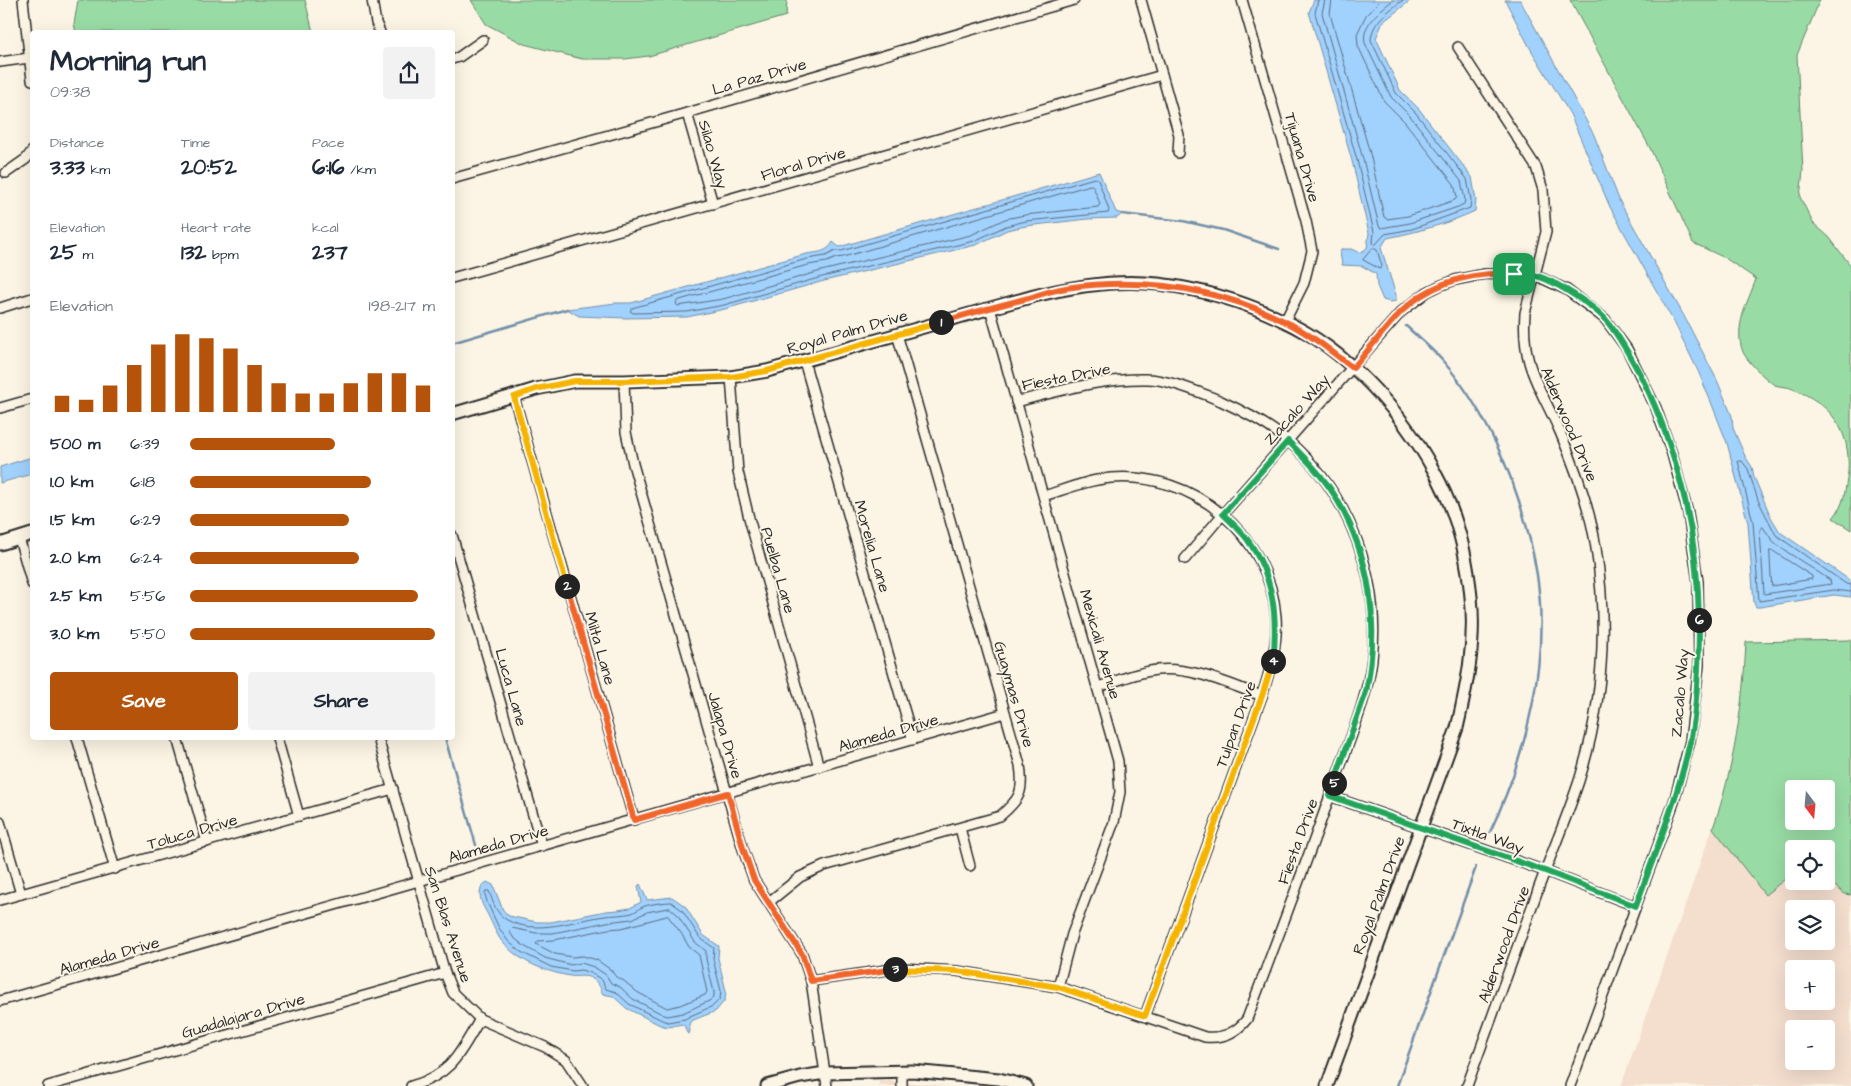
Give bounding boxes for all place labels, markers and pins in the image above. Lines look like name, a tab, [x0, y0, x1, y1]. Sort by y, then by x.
pin	[1493, 253, 1535, 295]
pin: 1	[928, 310, 954, 334]
pin: 2	[554, 574, 580, 598]
pin: 6	[1686, 608, 1712, 632]
pin: 4	[1260, 648, 1286, 674]
pin: 5	[1322, 770, 1346, 796]
pin: 3	[882, 956, 908, 982]

